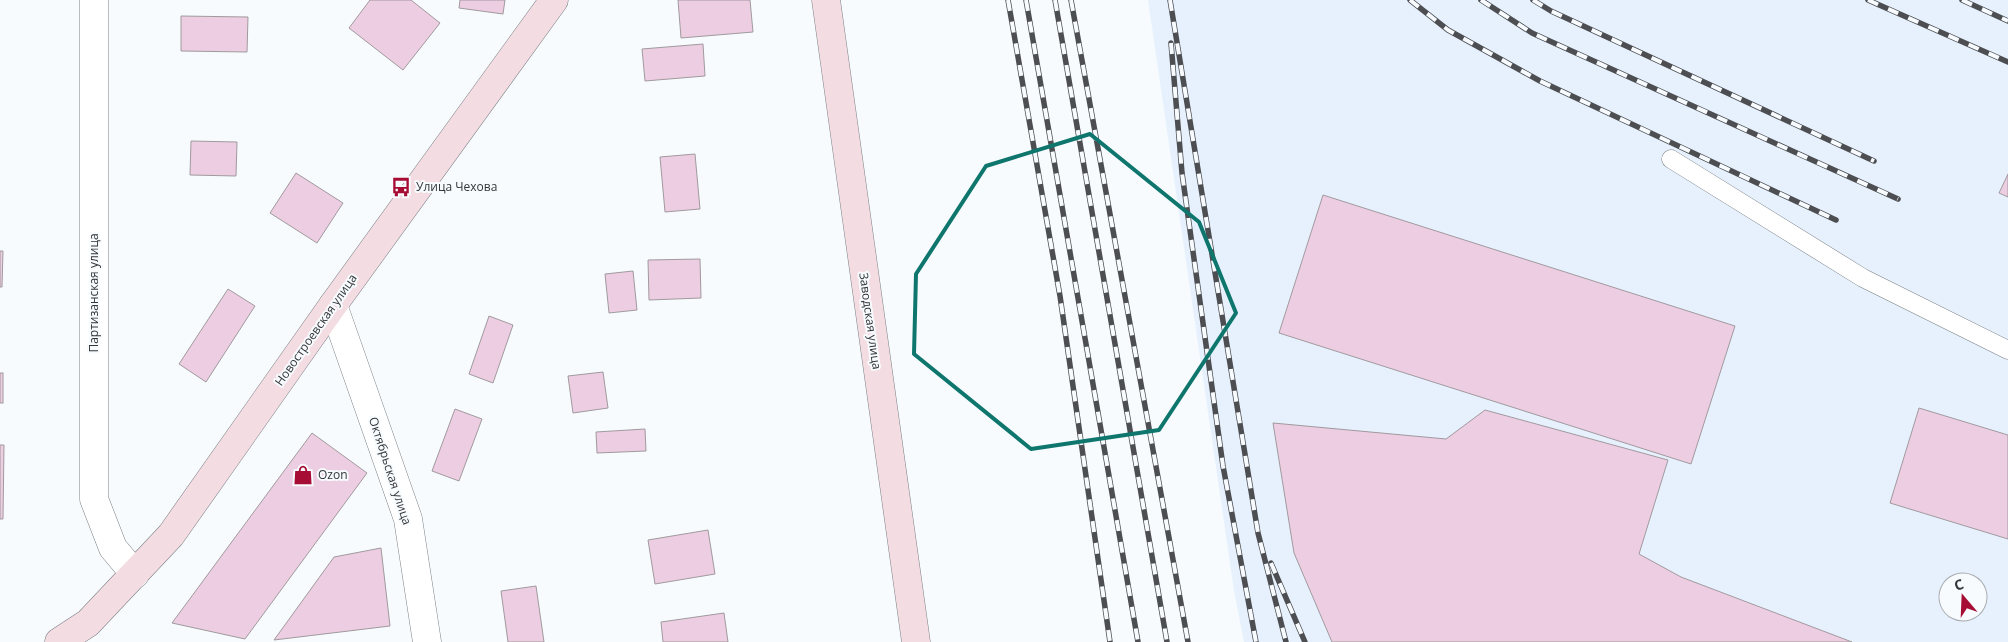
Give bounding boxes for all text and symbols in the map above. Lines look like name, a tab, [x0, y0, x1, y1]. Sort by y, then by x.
bus stop icon: Улица Чехова	[390, 176, 412, 198]
place label: Улица Чехова	[416, 178, 497, 195]
street label: Партизанская улица	[85, 233, 102, 353]
street label: Новостроевская улица	[271, 270, 361, 389]
street label: Заводская улица	[855, 271, 886, 371]
street label: Октябрьская улица	[365, 415, 416, 527]
shop icon: Ozon	[292, 464, 314, 486]
place label: Ozon	[318, 466, 348, 483]
north arrow	[1938, 572, 1988, 622]
text: С	[1951, 574, 1966, 595]

